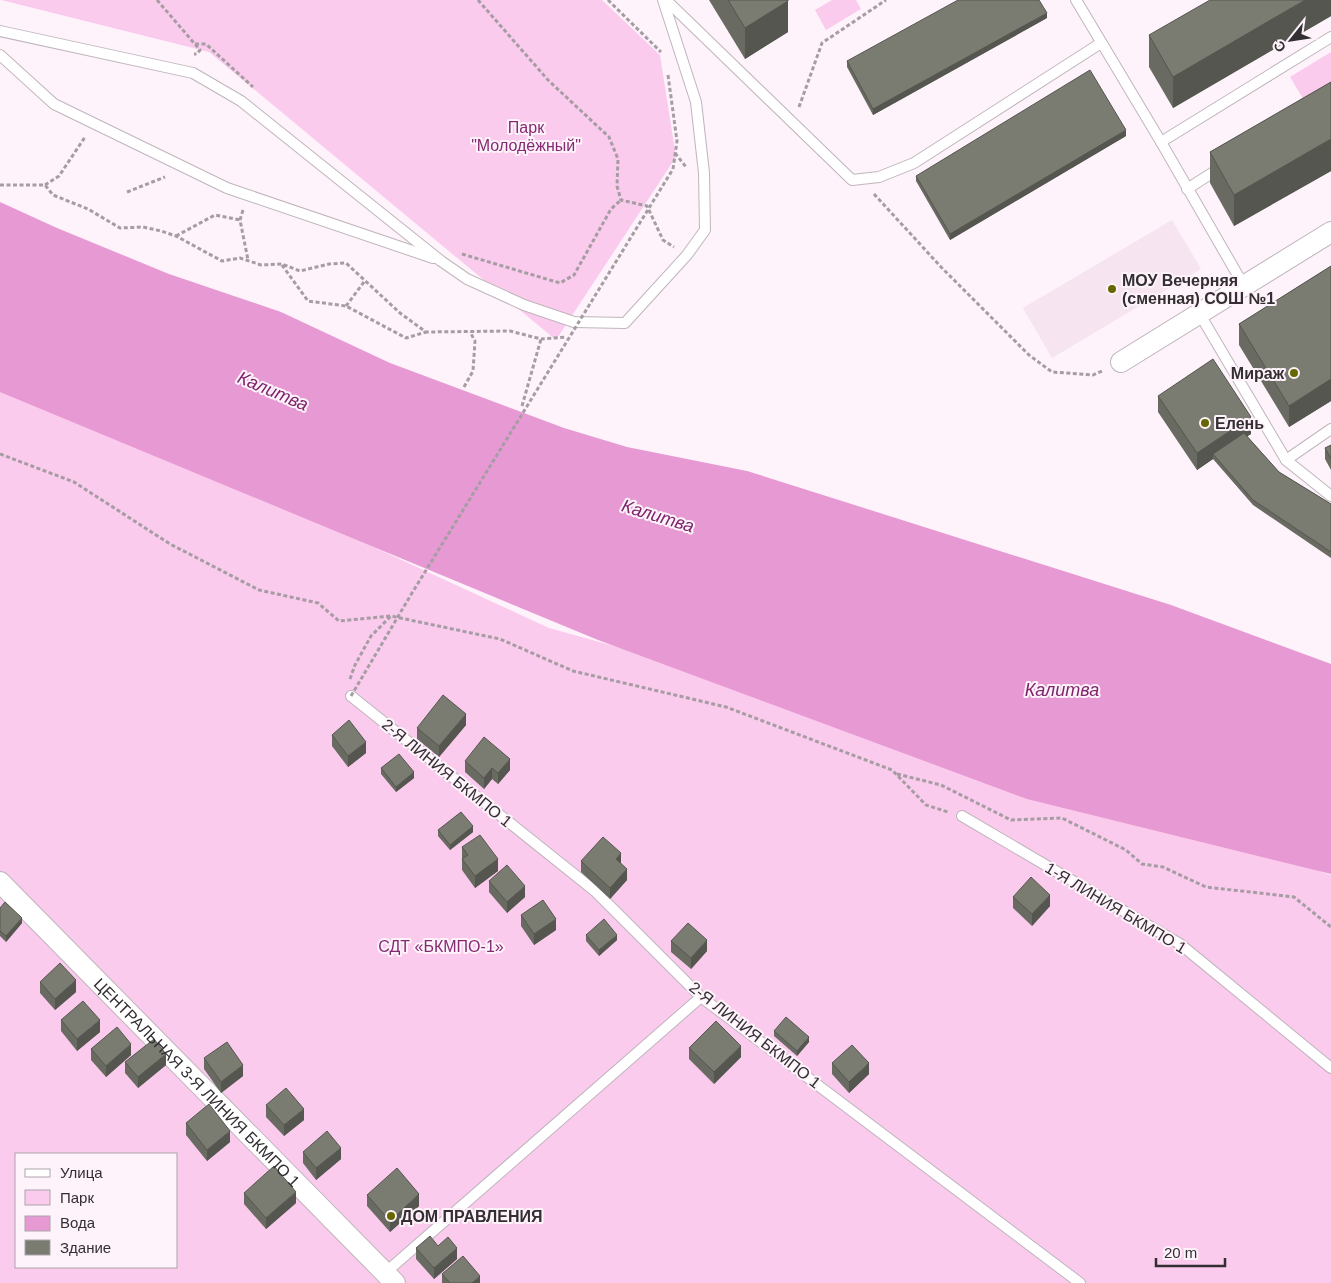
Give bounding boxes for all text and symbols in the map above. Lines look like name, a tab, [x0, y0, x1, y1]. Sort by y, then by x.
north arrow	[1266, 15, 1316, 65]
text: С	[1270, 38, 1289, 55]
park label: Парк "Молодёжный"	[471, 119, 581, 154]
place label: МОУ Вечерняя (сменная) СОШ №1	[1122, 272, 1275, 307]
marker: МОУ Вечерняя (сменная) СОШ №1	[1106, 283, 1118, 295]
place label: Мираж	[1231, 365, 1285, 382]
water label: Калитва	[235, 367, 311, 415]
marker: Мираж	[1288, 367, 1300, 379]
place label: Елень	[1215, 415, 1264, 432]
marker: Елень	[1199, 417, 1211, 429]
water label: Калитва	[619, 496, 697, 536]
water label: Калитва	[1025, 680, 1099, 700]
street label: 2-Я ЛИНИЯ БКМПО 1	[379, 716, 515, 831]
street label: 1-Я ЛИНИЯ БКМПО 1	[1042, 859, 1190, 957]
park label: СДТ «БКМПО-1»	[378, 938, 504, 955]
street label: ЦЕНТРАЛЬНАЯ 3-Я ЛИНИЯ БКМПО 1	[91, 975, 304, 1190]
street label: 2-Я ЛИНИЯ БКМПО 1	[686, 979, 824, 1092]
legend	[15, 1153, 178, 1268]
text: Улица	[60, 1164, 103, 1181]
text: Парк	[60, 1189, 94, 1206]
place label: ДОМ ПРАВЛЕНИЯ	[401, 1208, 543, 1225]
marker: ДОМ ПРАВЛЕНИЯ	[385, 1210, 397, 1222]
text: Вода	[60, 1214, 96, 1231]
scale bar	[1156, 1236, 1225, 1268]
text: Здание	[60, 1239, 111, 1256]
text: 20 m	[1164, 1244, 1197, 1261]

